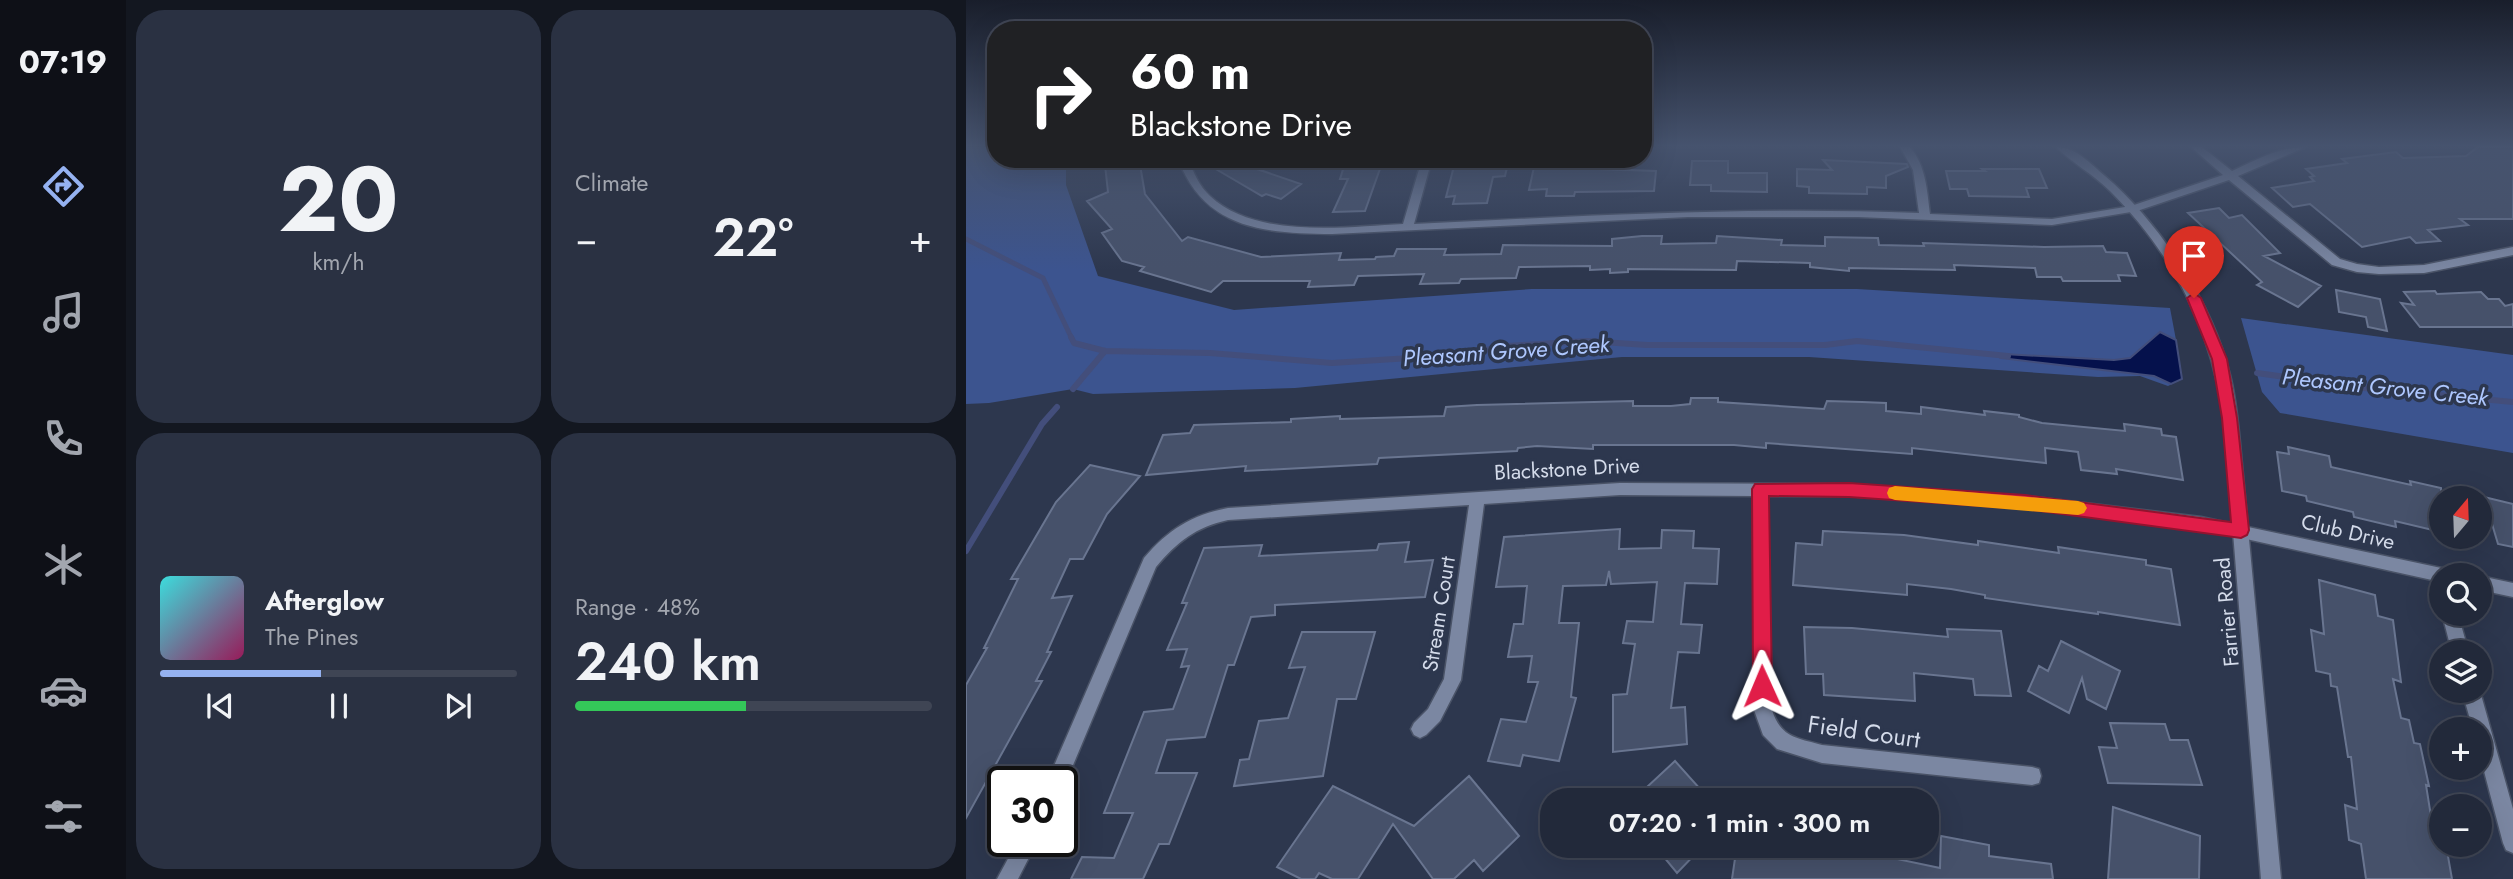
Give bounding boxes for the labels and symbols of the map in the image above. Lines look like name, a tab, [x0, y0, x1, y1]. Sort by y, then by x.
pin	[2164, 226, 2224, 298]
water label: Pleasant Grove Creek	[1402, 327, 1612, 375]
water label: Pleasant Grove Creek	[2280, 359, 2491, 415]
street label: Blackstone Drive	[1493, 450, 1641, 488]
north arrow	[2429, 486, 2492, 550]
street label: Club Drive	[2298, 507, 2398, 557]
street label: Stream Court	[1415, 554, 1463, 674]
street label: Farrier Road	[2207, 556, 2247, 668]
position arrow	[1725, 649, 1799, 723]
street label: Field Court	[1806, 706, 1923, 757]
speed limit sign: 30	[987, 766, 1078, 857]

